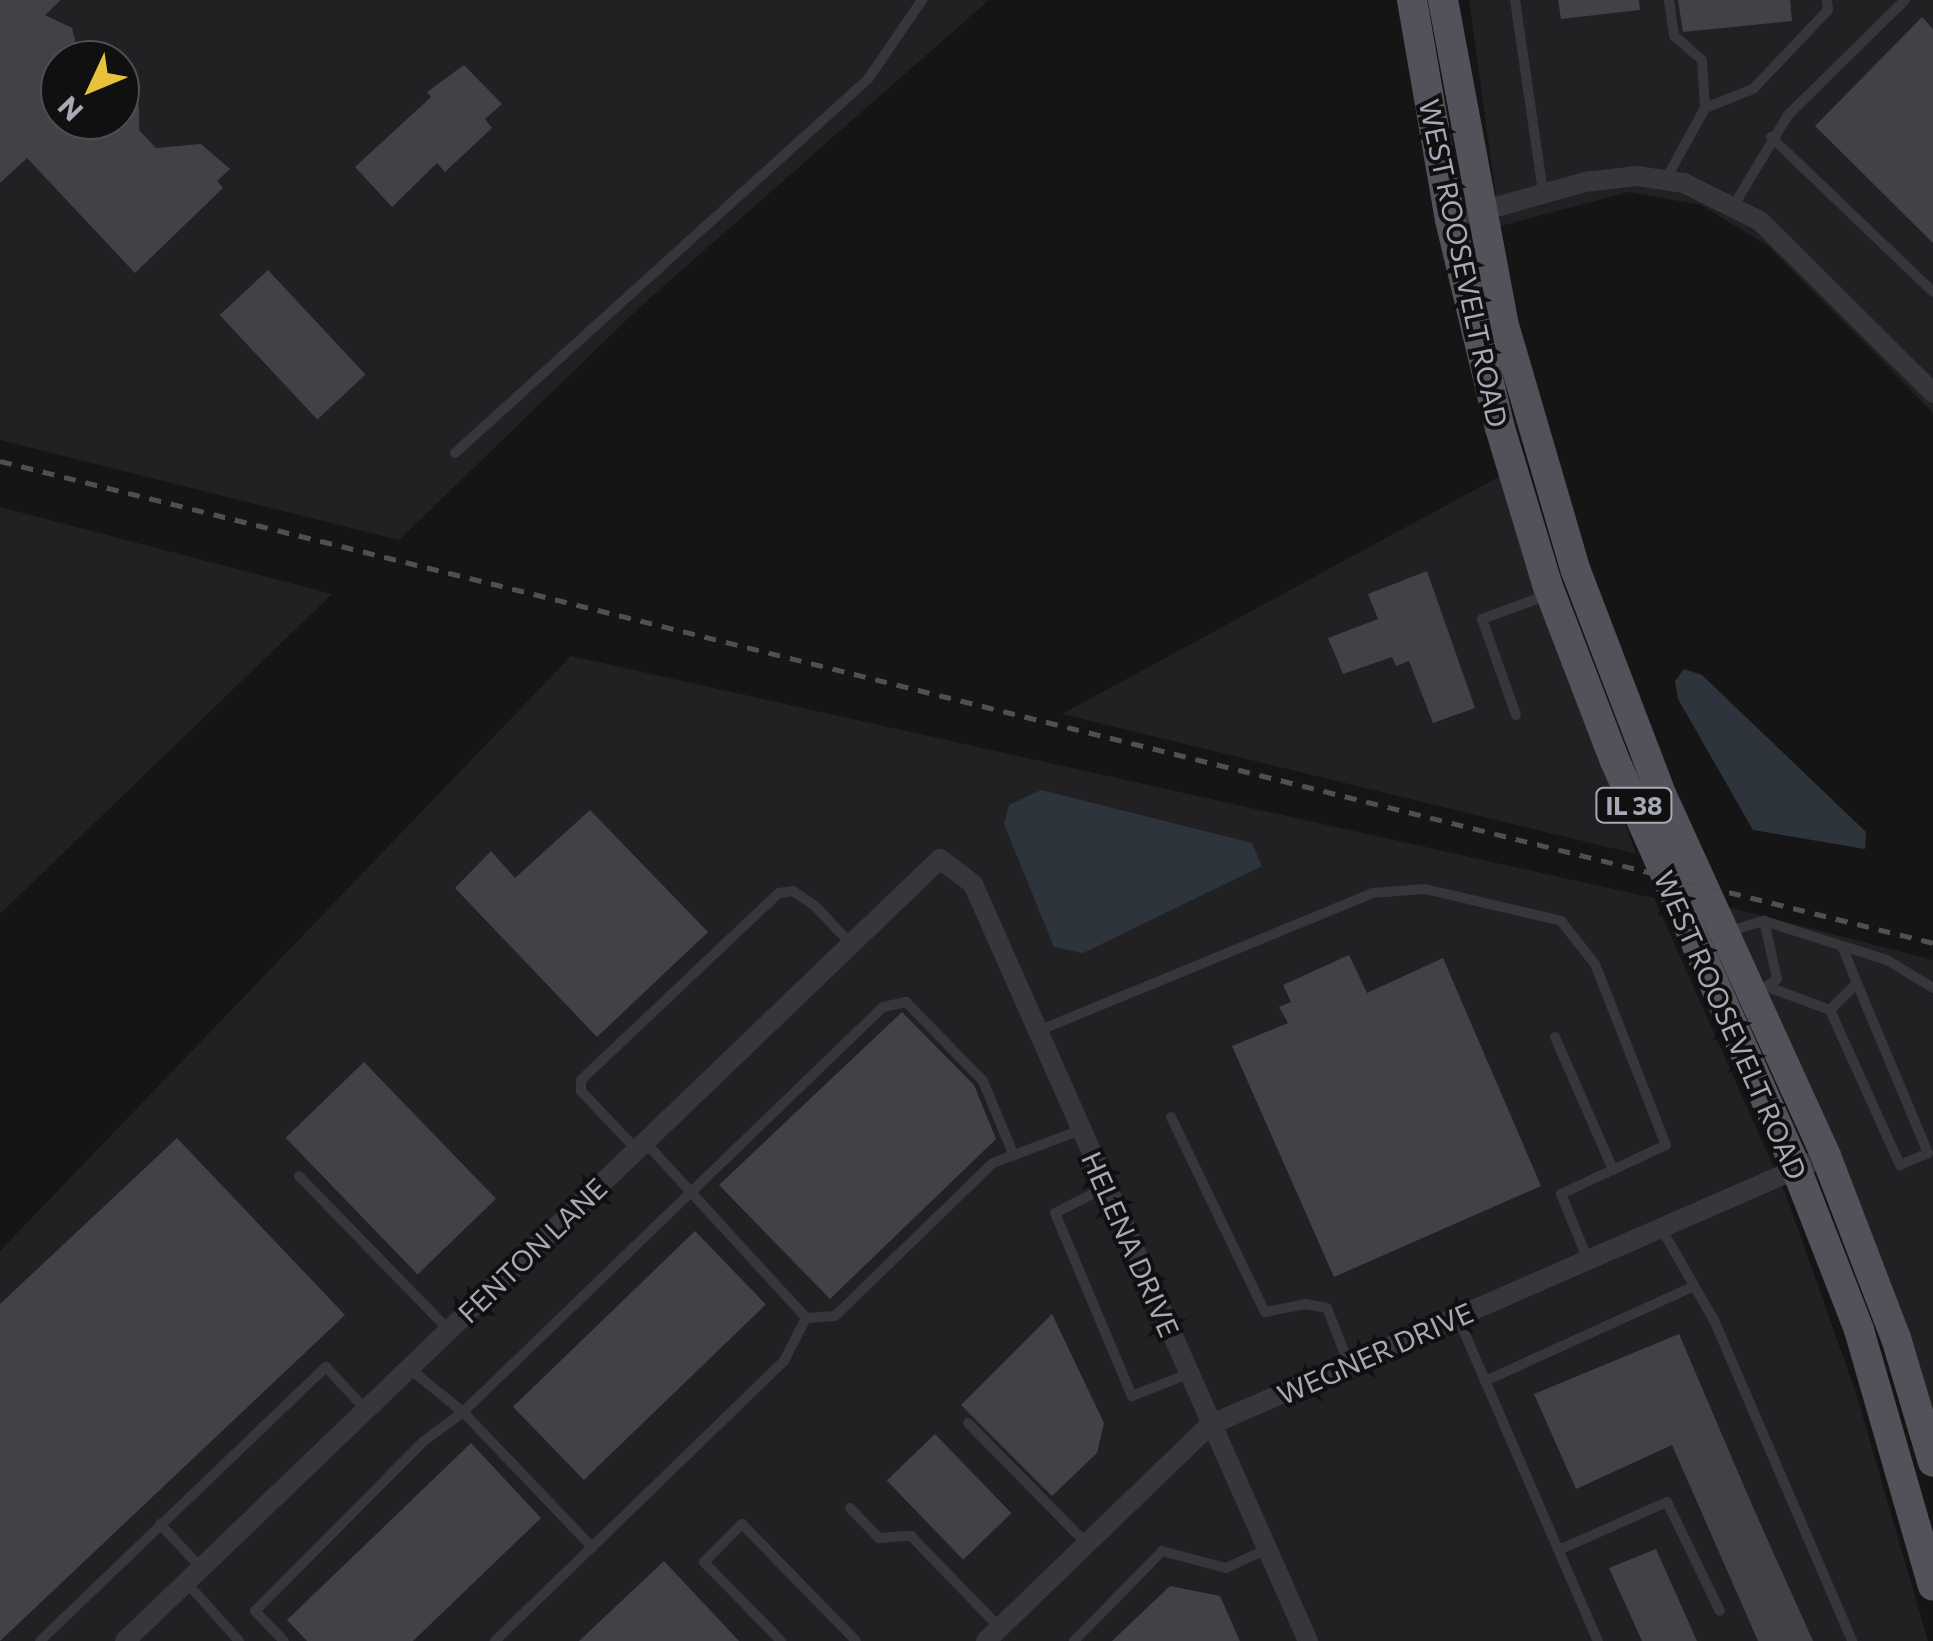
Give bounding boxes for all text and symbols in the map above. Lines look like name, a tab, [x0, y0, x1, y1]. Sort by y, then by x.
north arrow	[40, 40, 140, 140]
text: N	[50, 90, 89, 129]
street label: WEST ROOSEVELT ROAD	[1413, 96, 1515, 430]
road number: IL 38	[1594, 785, 1674, 825]
street label: WEST ROOSEVELT ROAD	[1648, 865, 1814, 1185]
street label: HELENA DRIVE	[1075, 1146, 1187, 1342]
street label: FENTON LANE	[451, 1171, 613, 1329]
street label: WEGNER DRIVE	[1272, 1295, 1478, 1411]

